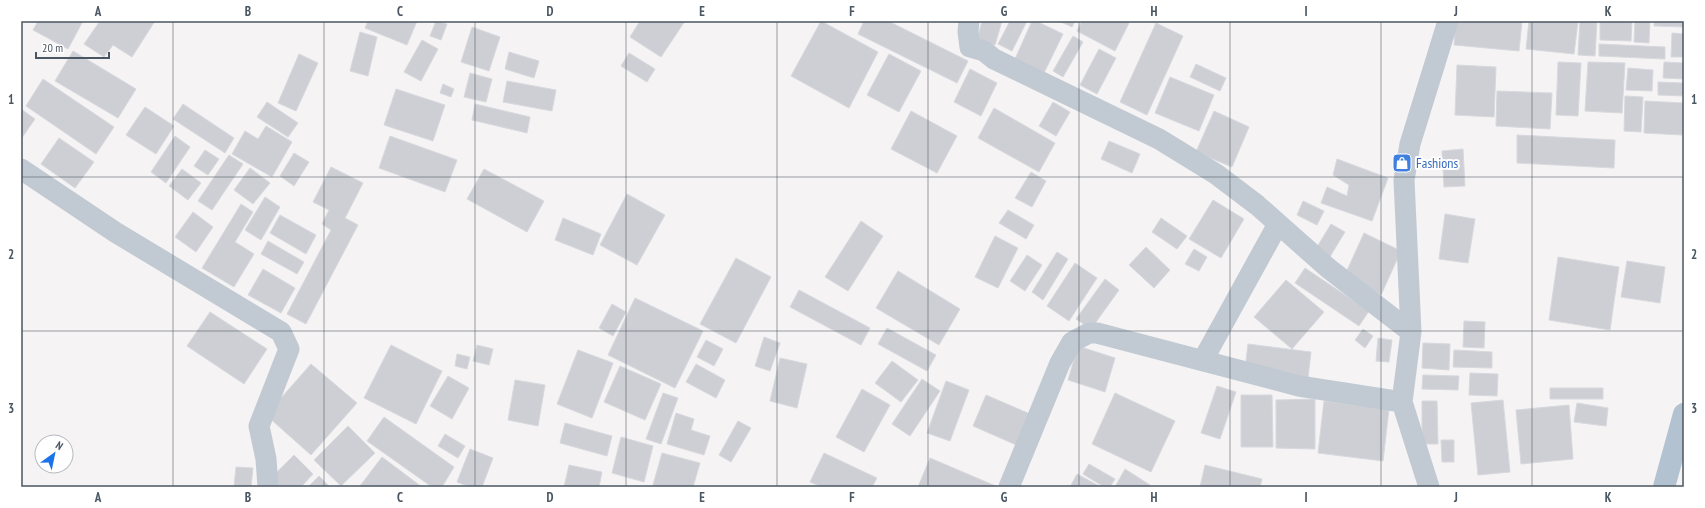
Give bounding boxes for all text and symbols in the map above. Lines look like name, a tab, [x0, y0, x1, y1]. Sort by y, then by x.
text: A	[94, 3, 102, 20]
text: B	[245, 3, 251, 20]
text: C	[397, 3, 403, 20]
text: D	[547, 3, 554, 20]
text: E	[699, 3, 705, 20]
text: F	[849, 3, 855, 20]
text: G	[1001, 3, 1008, 20]
text: H	[1151, 3, 1158, 20]
text: I	[1304, 3, 1308, 20]
text: J	[1453, 3, 1458, 20]
text: K	[1605, 3, 1612, 20]
scale bar	[36, 34, 109, 60]
text: 20 m	[42, 40, 63, 55]
text: 1	[8, 91, 14, 108]
text: 1	[1691, 91, 1697, 108]
shop icon: Fashions	[1391, 152, 1413, 174]
place label: Fashions	[1416, 154, 1459, 172]
text: 2	[8, 246, 14, 263]
text: 2	[1691, 246, 1697, 263]
text: 3	[8, 400, 14, 417]
text: 3	[1691, 400, 1697, 417]
north arrow	[34, 434, 74, 474]
text: N	[53, 438, 66, 453]
text: A	[94, 489, 102, 506]
text: B	[245, 489, 251, 506]
text: C	[397, 489, 403, 506]
text: D	[547, 489, 554, 506]
text: E	[699, 489, 705, 506]
text: F	[849, 489, 855, 506]
text: G	[1001, 489, 1008, 506]
text: H	[1151, 489, 1158, 506]
text: I	[1304, 489, 1308, 506]
text: J	[1453, 489, 1458, 506]
text: K	[1605, 489, 1612, 506]

